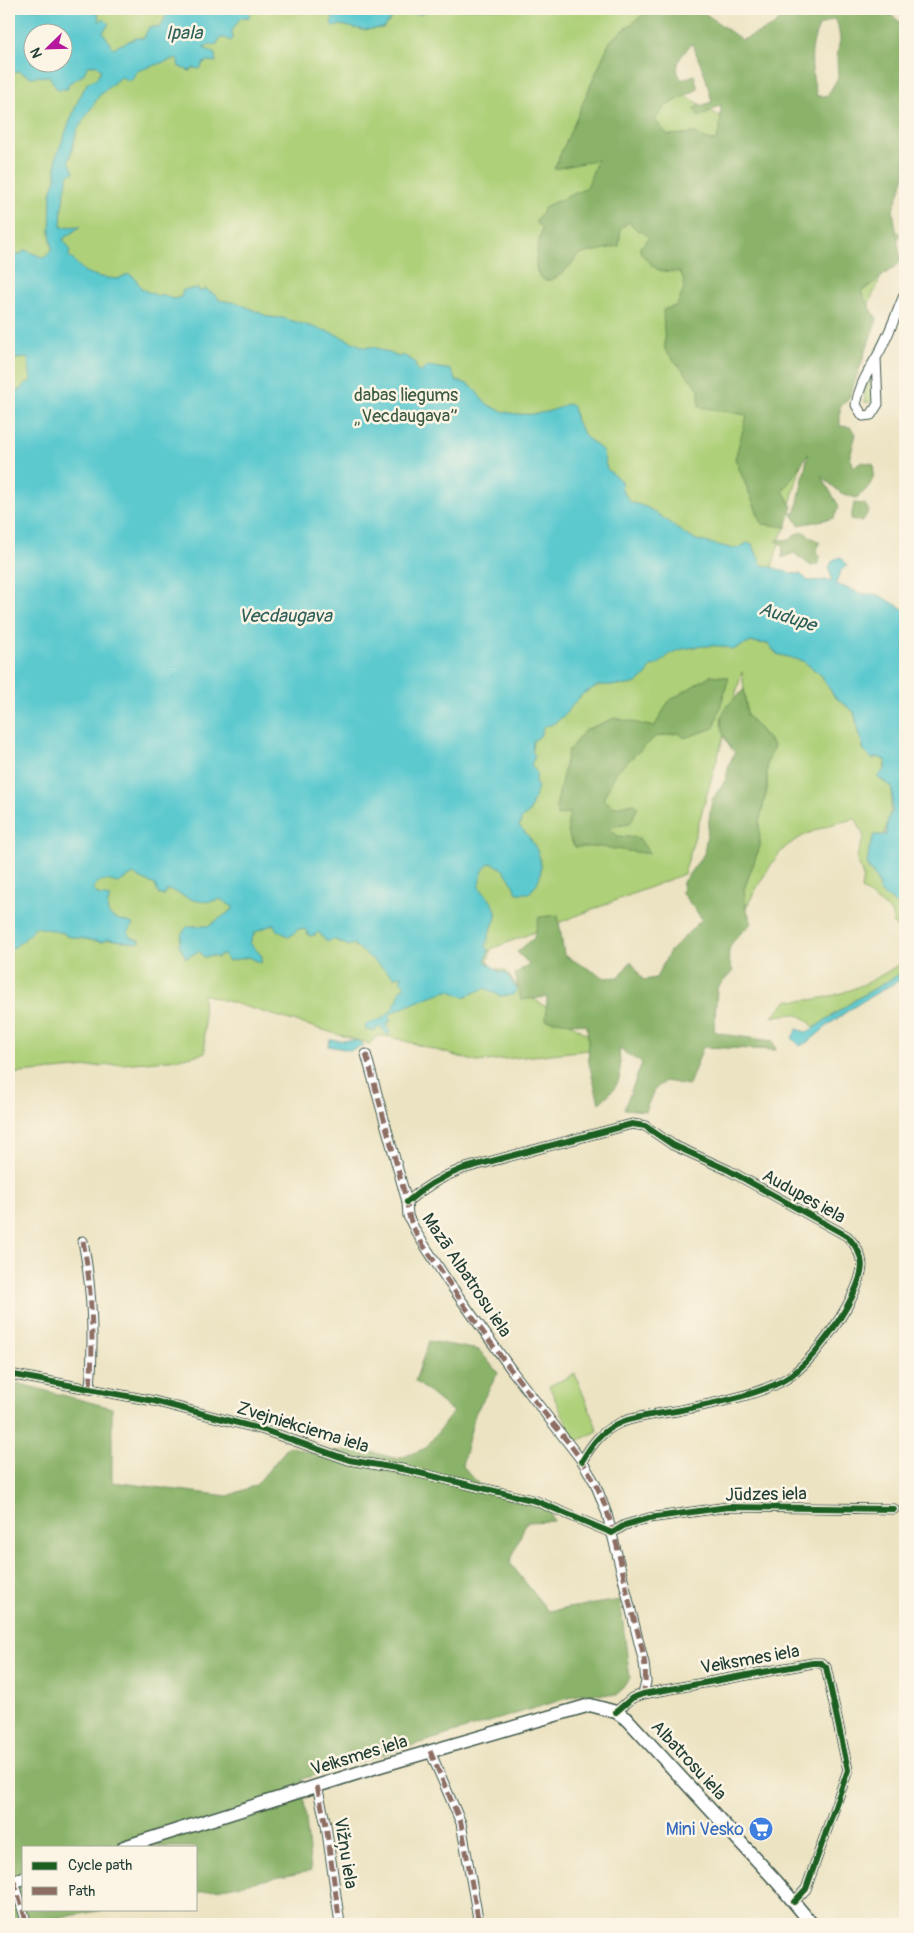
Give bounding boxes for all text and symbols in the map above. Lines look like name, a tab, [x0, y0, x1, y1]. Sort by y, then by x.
water label: Ipala	[166, 21, 203, 45]
north arrow	[22, 22, 72, 72]
text: N	[27, 45, 46, 61]
park label: dabas liegums „Vecdaugava”	[354, 384, 458, 428]
water label: Audupe	[756, 597, 821, 638]
water label: Vecdaugava	[238, 604, 333, 628]
street label: Audupes iela	[758, 1164, 850, 1229]
street label: Mazā Albatrosu iela	[417, 1209, 517, 1342]
street label: Zvejniekciema iela	[234, 1396, 372, 1459]
street label: Jūdzes iela	[725, 1482, 807, 1507]
street label: Veiksmes iela	[699, 1639, 801, 1679]
street label: Albatrosu iela	[646, 1716, 731, 1805]
street label: Veiksmes iela	[308, 1730, 410, 1781]
street label: Vižņu iela	[329, 1816, 362, 1890]
supermarket icon: Mini Vesko	[748, 1816, 774, 1842]
place label: Mini Vesko	[666, 1818, 744, 1841]
legend	[22, 1846, 198, 1910]
text: Cycle path	[68, 1856, 132, 1875]
text: Path	[68, 1882, 95, 1901]

